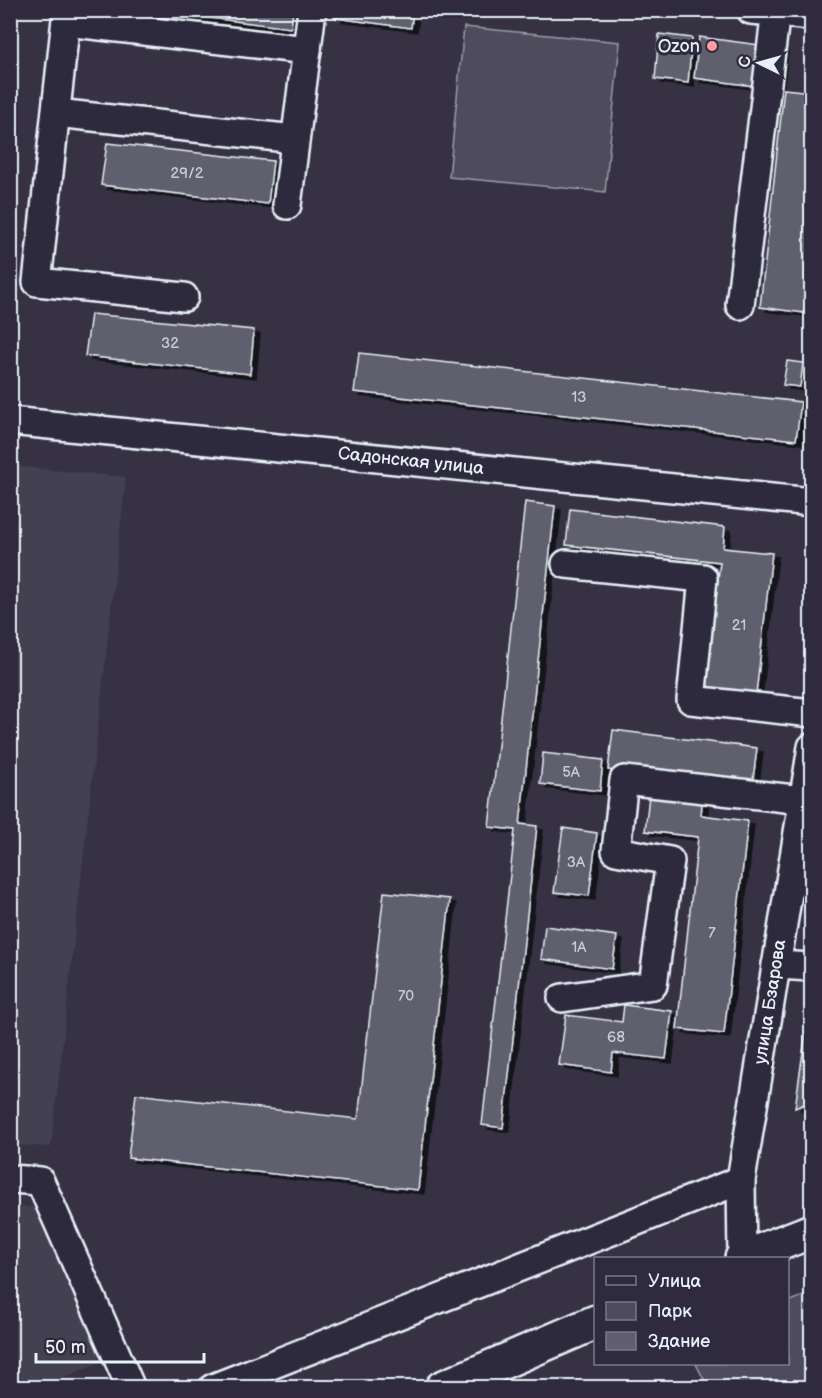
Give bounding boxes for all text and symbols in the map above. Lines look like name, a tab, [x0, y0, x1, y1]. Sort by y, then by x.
north arrow	[729, 33, 789, 93]
place label: Ozon	[658, 36, 700, 57]
marker: Ozon	[705, 39, 719, 53]
text: С	[736, 55, 756, 68]
house number: 29/2	[170, 164, 204, 183]
house number: 32	[161, 334, 179, 353]
house number: 13	[571, 388, 587, 407]
street label: Садонская улица	[337, 443, 485, 479]
house number: 21	[732, 616, 746, 635]
house number: 5А	[562, 763, 581, 782]
house number: 3А	[567, 853, 586, 872]
house number: 7	[708, 924, 716, 943]
house number: 1А	[572, 938, 587, 957]
street label: улица Бзарова	[750, 938, 790, 1066]
house number: 70	[398, 987, 414, 1006]
house number: 68	[607, 1028, 625, 1047]
legend	[594, 1257, 789, 1365]
text: Улица	[648, 1271, 702, 1292]
text: Парк	[648, 1301, 692, 1322]
scale bar	[36, 1326, 204, 1364]
text: Здание	[648, 1331, 710, 1352]
text: 50 m	[45, 1337, 86, 1358]

